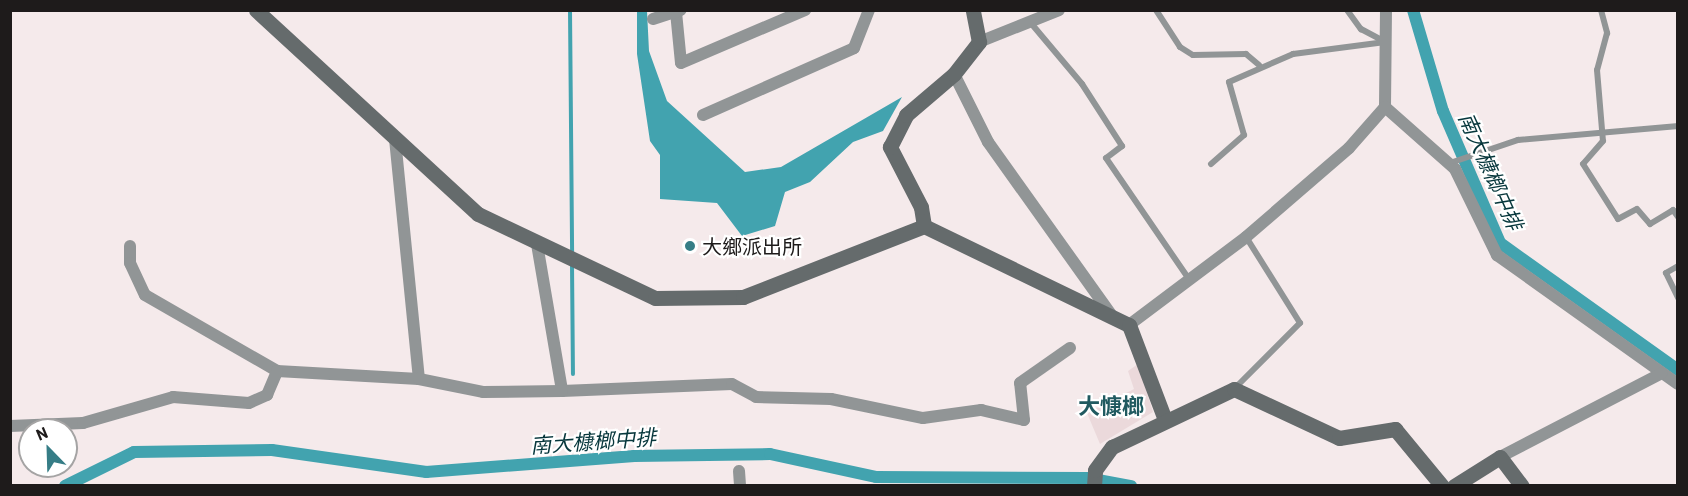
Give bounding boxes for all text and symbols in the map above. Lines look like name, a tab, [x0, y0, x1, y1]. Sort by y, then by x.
water label: 南大槺榔中排	[1454, 108, 1528, 234]
place label: 大鄉派出所	[702, 234, 802, 258]
marker: 大鄉派出所	[683, 239, 697, 253]
district label: 大慷榔	[1078, 393, 1144, 419]
north arrow	[18, 418, 78, 478]
text: N	[33, 422, 50, 444]
water label: 南大槺榔中排	[529, 424, 657, 458]

